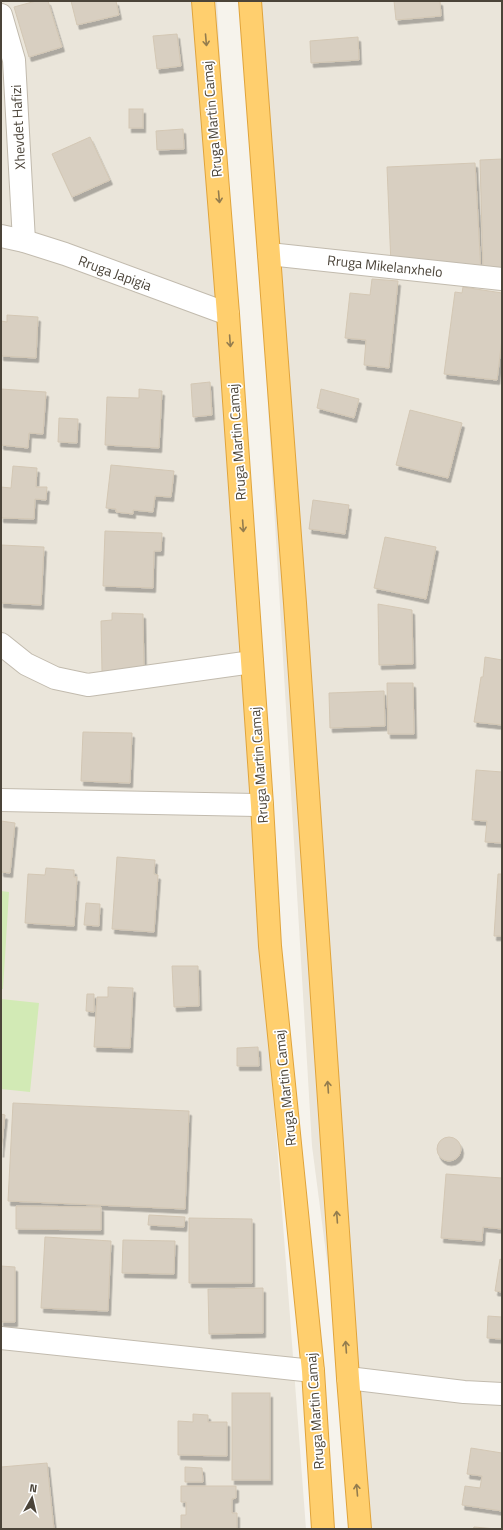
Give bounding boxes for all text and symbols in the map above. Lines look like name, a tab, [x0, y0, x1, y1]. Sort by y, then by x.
one-way arrow	[202, 33, 209, 46]
street label: Rruga Martin Camaj	[196, 60, 227, 178]
street label: Xhevdet Hafizi	[5, 84, 30, 170]
one-way arrow	[215, 190, 222, 203]
street label: Rruga Japigia	[75, 249, 155, 296]
street label: Rruga Mikelanxhelo	[326, 249, 444, 282]
one-way arrow	[226, 334, 233, 347]
street label: Rruga Martin Camaj	[222, 383, 251, 501]
one-way arrow	[239, 519, 246, 532]
street label: Rruga Martin Camaj	[244, 706, 273, 824]
street label: Rruga Martin Camaj	[268, 1029, 301, 1147]
one-way arrow	[324, 1081, 331, 1094]
one-way arrow	[333, 1211, 340, 1224]
one-way arrow	[342, 1341, 349, 1354]
street label: Rruga Martin Camaj	[300, 1352, 329, 1470]
north arrow	[12, 1478, 52, 1518]
text: N	[29, 1480, 38, 1497]
one-way arrow	[354, 1484, 361, 1497]

